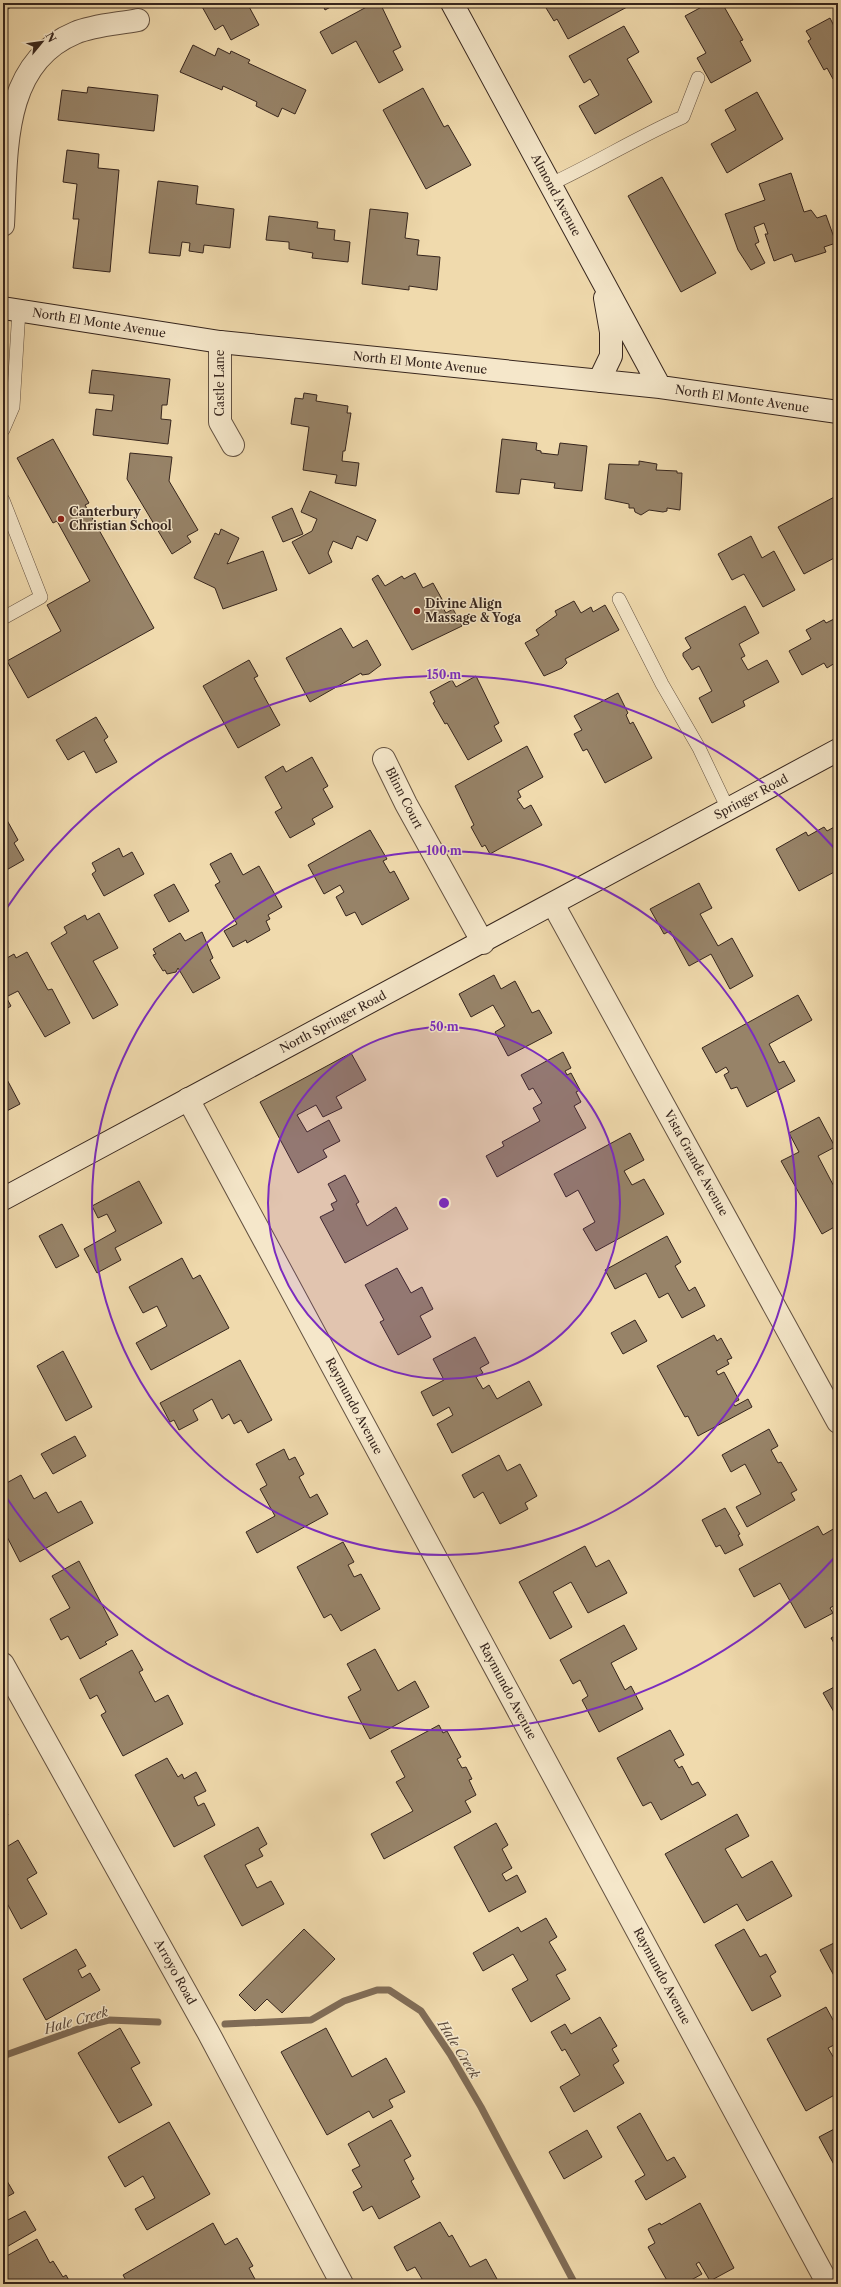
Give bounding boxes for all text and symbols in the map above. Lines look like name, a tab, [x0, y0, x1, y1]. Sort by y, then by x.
north arrow	[22, 22, 62, 62]
text: N	[42, 30, 59, 45]
street label: Almond Avenue	[528, 150, 585, 239]
street label: North El Monte Avenue	[31, 305, 167, 341]
street label: North El Monte Avenue	[352, 348, 488, 377]
street label: Castle Lane	[212, 349, 227, 416]
street label: North El Monte Avenue	[674, 382, 810, 415]
place label: Canterbury Christian School	[69, 504, 172, 533]
marker: Canterbury Christian School	[56, 514, 66, 524]
place label: Divine Align Massage & Yoga	[425, 596, 522, 625]
marker: Divine Align Massage & Yoga	[412, 606, 422, 616]
text: 150 m	[427, 667, 461, 682]
street label: Blinn Court	[383, 764, 427, 832]
street label: Springer Road	[711, 770, 791, 822]
text: 100 m	[426, 843, 462, 858]
street label: North Springer Road	[277, 987, 389, 1056]
text: 50 m	[429, 1019, 459, 1034]
street label: Vista Grande Avenue	[661, 1106, 732, 1219]
centre of rings	[437, 1196, 451, 1210]
street label: Raymundo Avenue	[323, 1355, 386, 1457]
street label: Raymundo Avenue	[477, 1640, 540, 1742]
street label: Raymundo Avenue	[631, 1925, 694, 2027]
street label: Arroyo Road	[151, 1936, 200, 2008]
water label: Hale Creek	[41, 2003, 110, 2037]
water label: Hale Creek	[434, 2016, 483, 2081]

